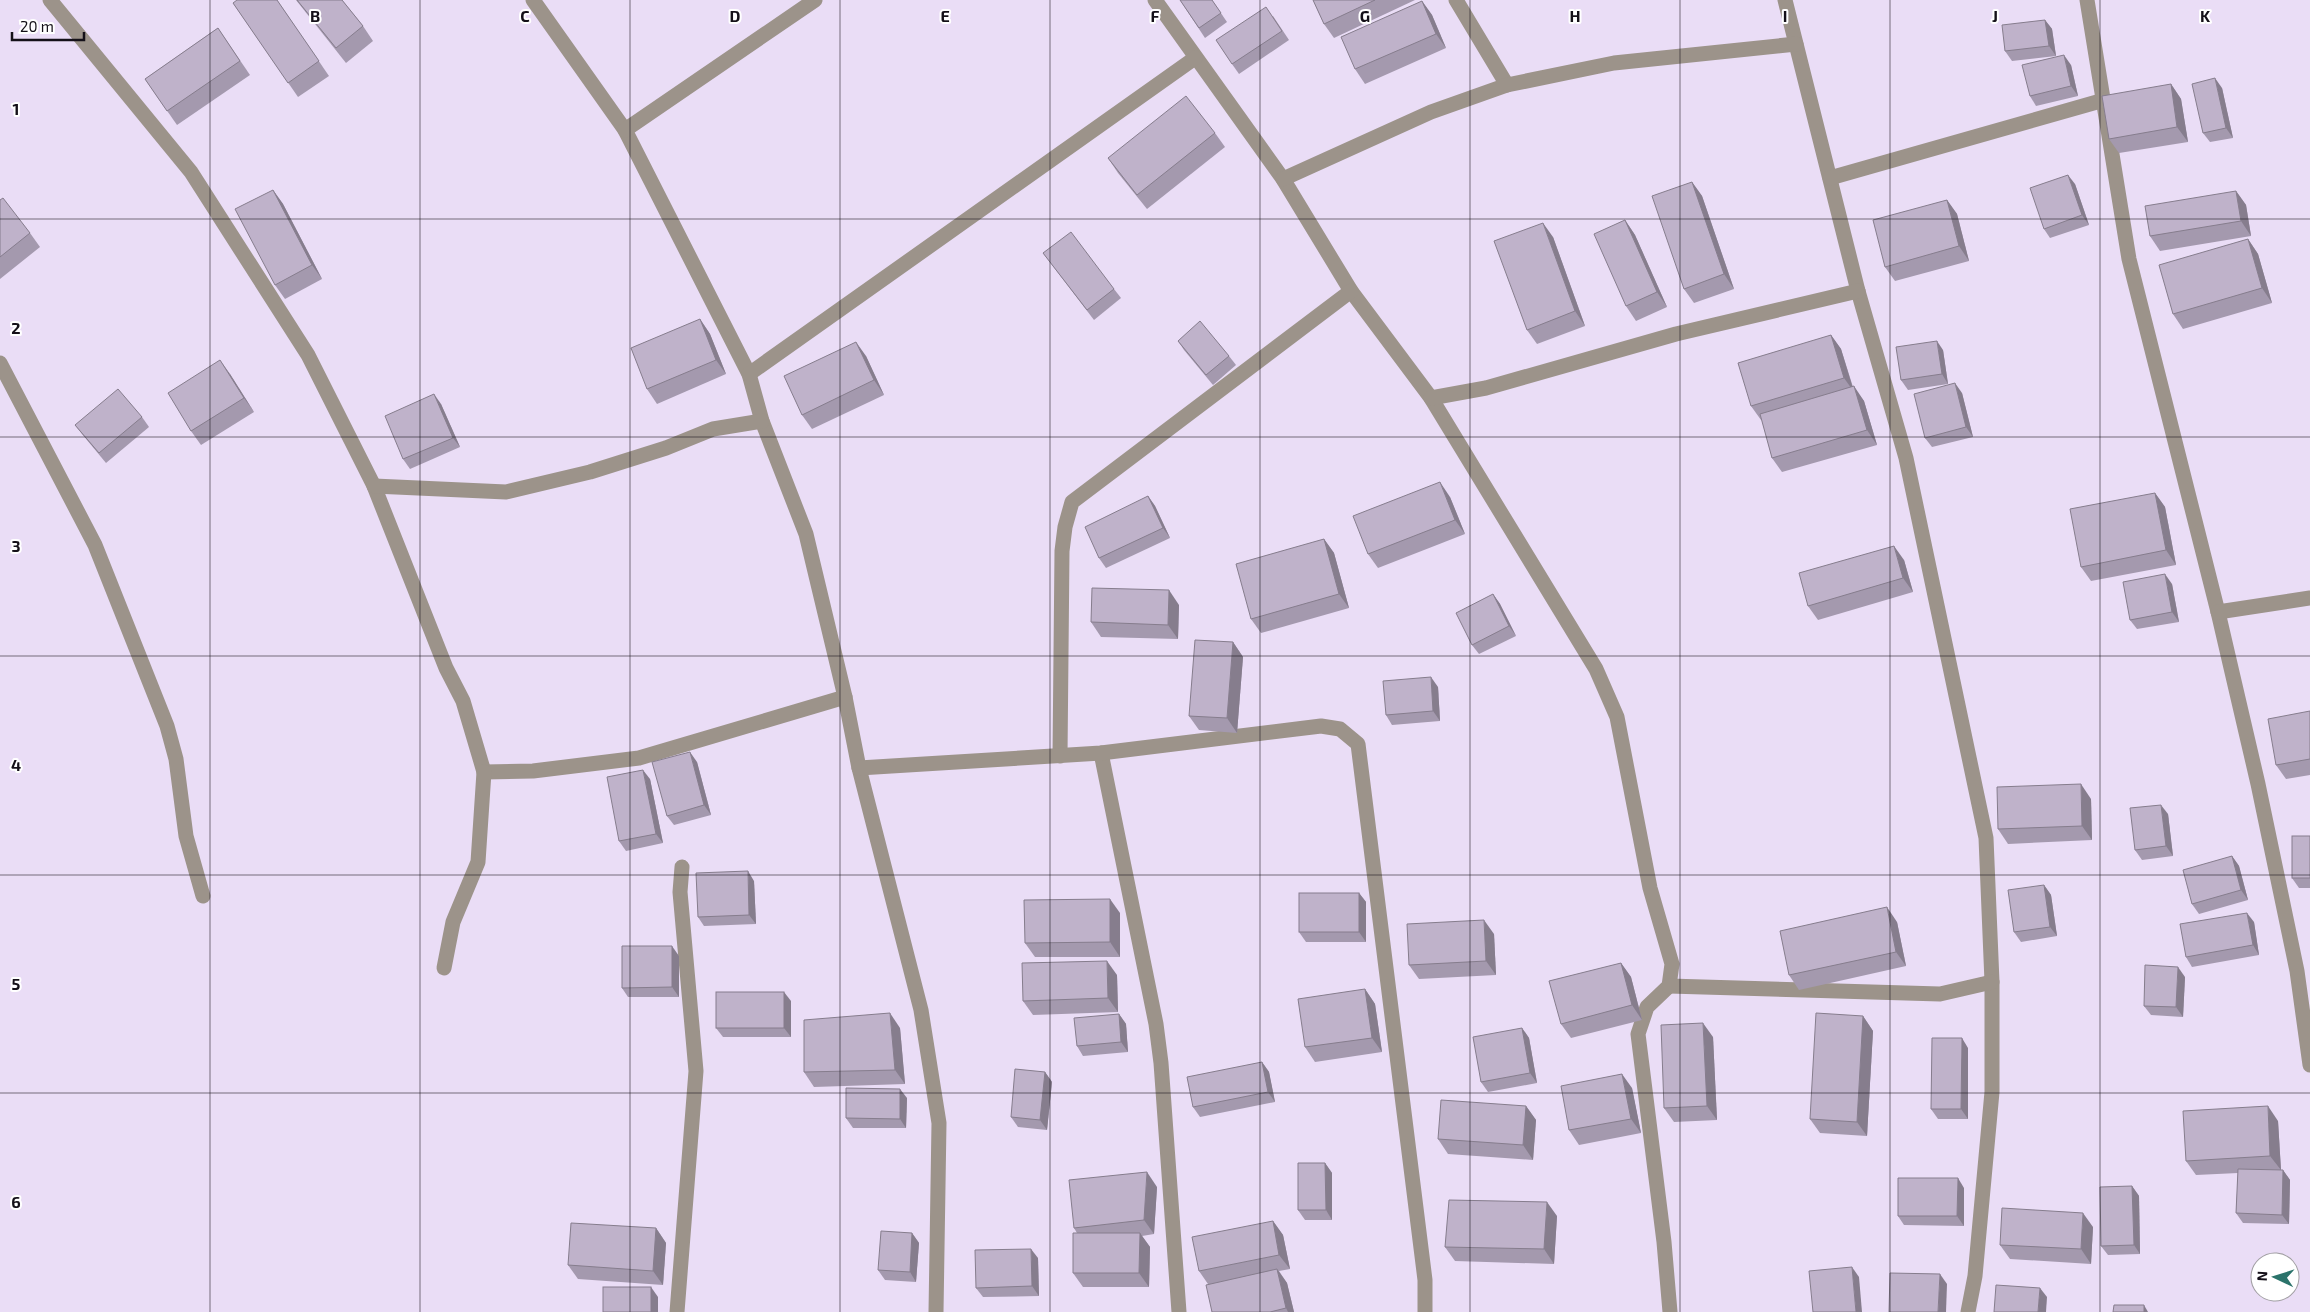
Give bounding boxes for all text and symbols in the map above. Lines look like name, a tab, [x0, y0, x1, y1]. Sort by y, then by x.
text: B	[310, 6, 320, 25]
text: C	[520, 6, 530, 25]
text: D	[730, 6, 741, 25]
text: E	[940, 6, 950, 25]
text: F	[1151, 6, 1160, 25]
text: G	[1360, 6, 1370, 25]
text: H	[1569, 6, 1581, 25]
text: I	[1783, 6, 1787, 25]
text: J	[1992, 6, 1998, 25]
text: K	[2200, 6, 2211, 25]
scale bar	[12, 10, 85, 42]
text: 20 m	[20, 17, 54, 35]
text: 1	[13, 99, 19, 118]
text: 2	[11, 318, 21, 337]
text: 3	[11, 536, 21, 555]
text: 4	[11, 755, 21, 774]
text: 5	[12, 974, 21, 993]
text: 6	[11, 1192, 21, 1211]
north arrow	[2250, 1252, 2300, 1302]
text: N	[2253, 1270, 2270, 1282]

